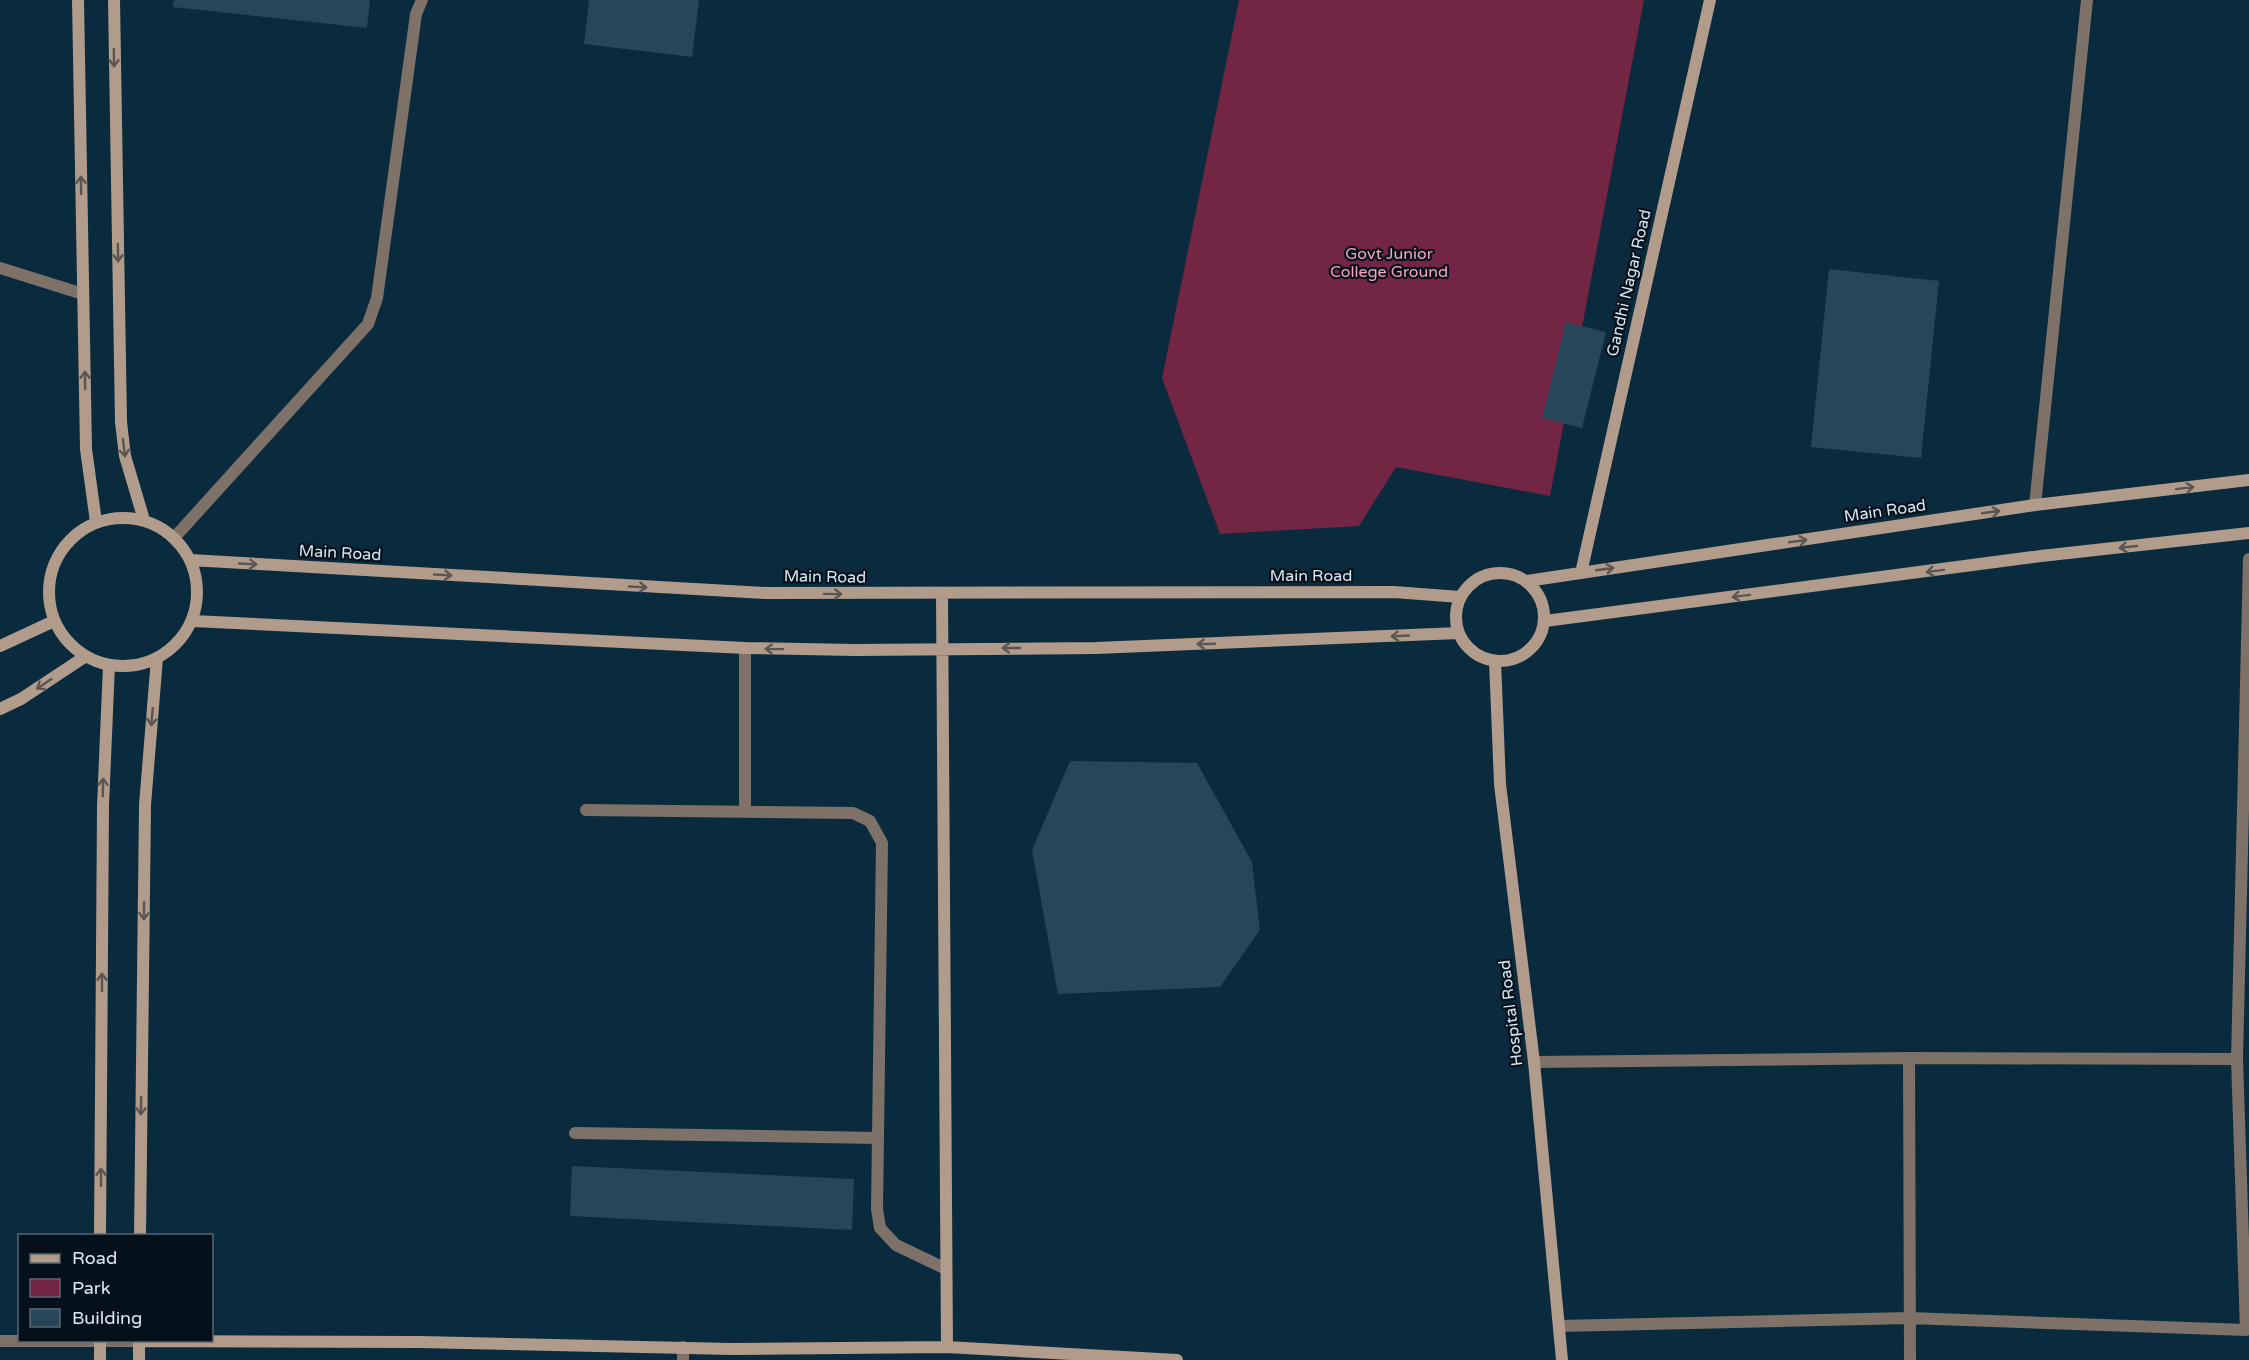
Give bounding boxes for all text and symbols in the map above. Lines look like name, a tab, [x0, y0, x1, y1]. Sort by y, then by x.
one-way arrow	[108, 48, 120, 68]
one-way arrow	[75, 176, 87, 196]
street label: Gandhi Nagar Road	[1602, 208, 1656, 358]
one-way arrow	[112, 243, 124, 263]
park label: Govt Junior College Ground	[1330, 244, 1448, 282]
one-way arrow	[79, 371, 91, 391]
one-way arrow	[119, 438, 130, 458]
one-way arrow	[2174, 482, 2194, 493]
street label: Main Road	[1843, 495, 1927, 527]
one-way arrow	[1981, 506, 2000, 517]
one-way arrow	[1788, 535, 1808, 546]
street label: Main Road	[298, 541, 382, 565]
one-way arrow	[2119, 541, 2139, 552]
one-way arrow	[238, 558, 258, 569]
one-way arrow	[1595, 564, 1615, 575]
street label: Main Road	[784, 566, 866, 588]
street label: Main Road	[1270, 566, 1352, 586]
one-way arrow	[1925, 566, 1945, 577]
one-way arrow	[433, 570, 453, 581]
one-way arrow	[627, 581, 647, 592]
one-way arrow	[822, 588, 842, 600]
one-way arrow	[1732, 591, 1752, 602]
one-way arrow	[1391, 631, 1411, 642]
one-way arrow	[1196, 639, 1216, 650]
one-way arrow	[1001, 642, 1021, 654]
one-way arrow	[764, 643, 784, 655]
one-way arrow	[36, 678, 53, 690]
one-way arrow	[146, 706, 157, 726]
one-way arrow	[98, 778, 109, 798]
one-way arrow	[138, 901, 150, 921]
street label: Hospital Road	[1495, 959, 1527, 1067]
one-way arrow	[96, 973, 108, 993]
one-way arrow	[135, 1096, 147, 1116]
one-way arrow	[95, 1168, 107, 1188]
legend	[18, 1234, 213, 1342]
text: Road	[72, 1247, 117, 1269]
text: Park	[72, 1277, 111, 1299]
text: Building	[72, 1307, 142, 1329]

